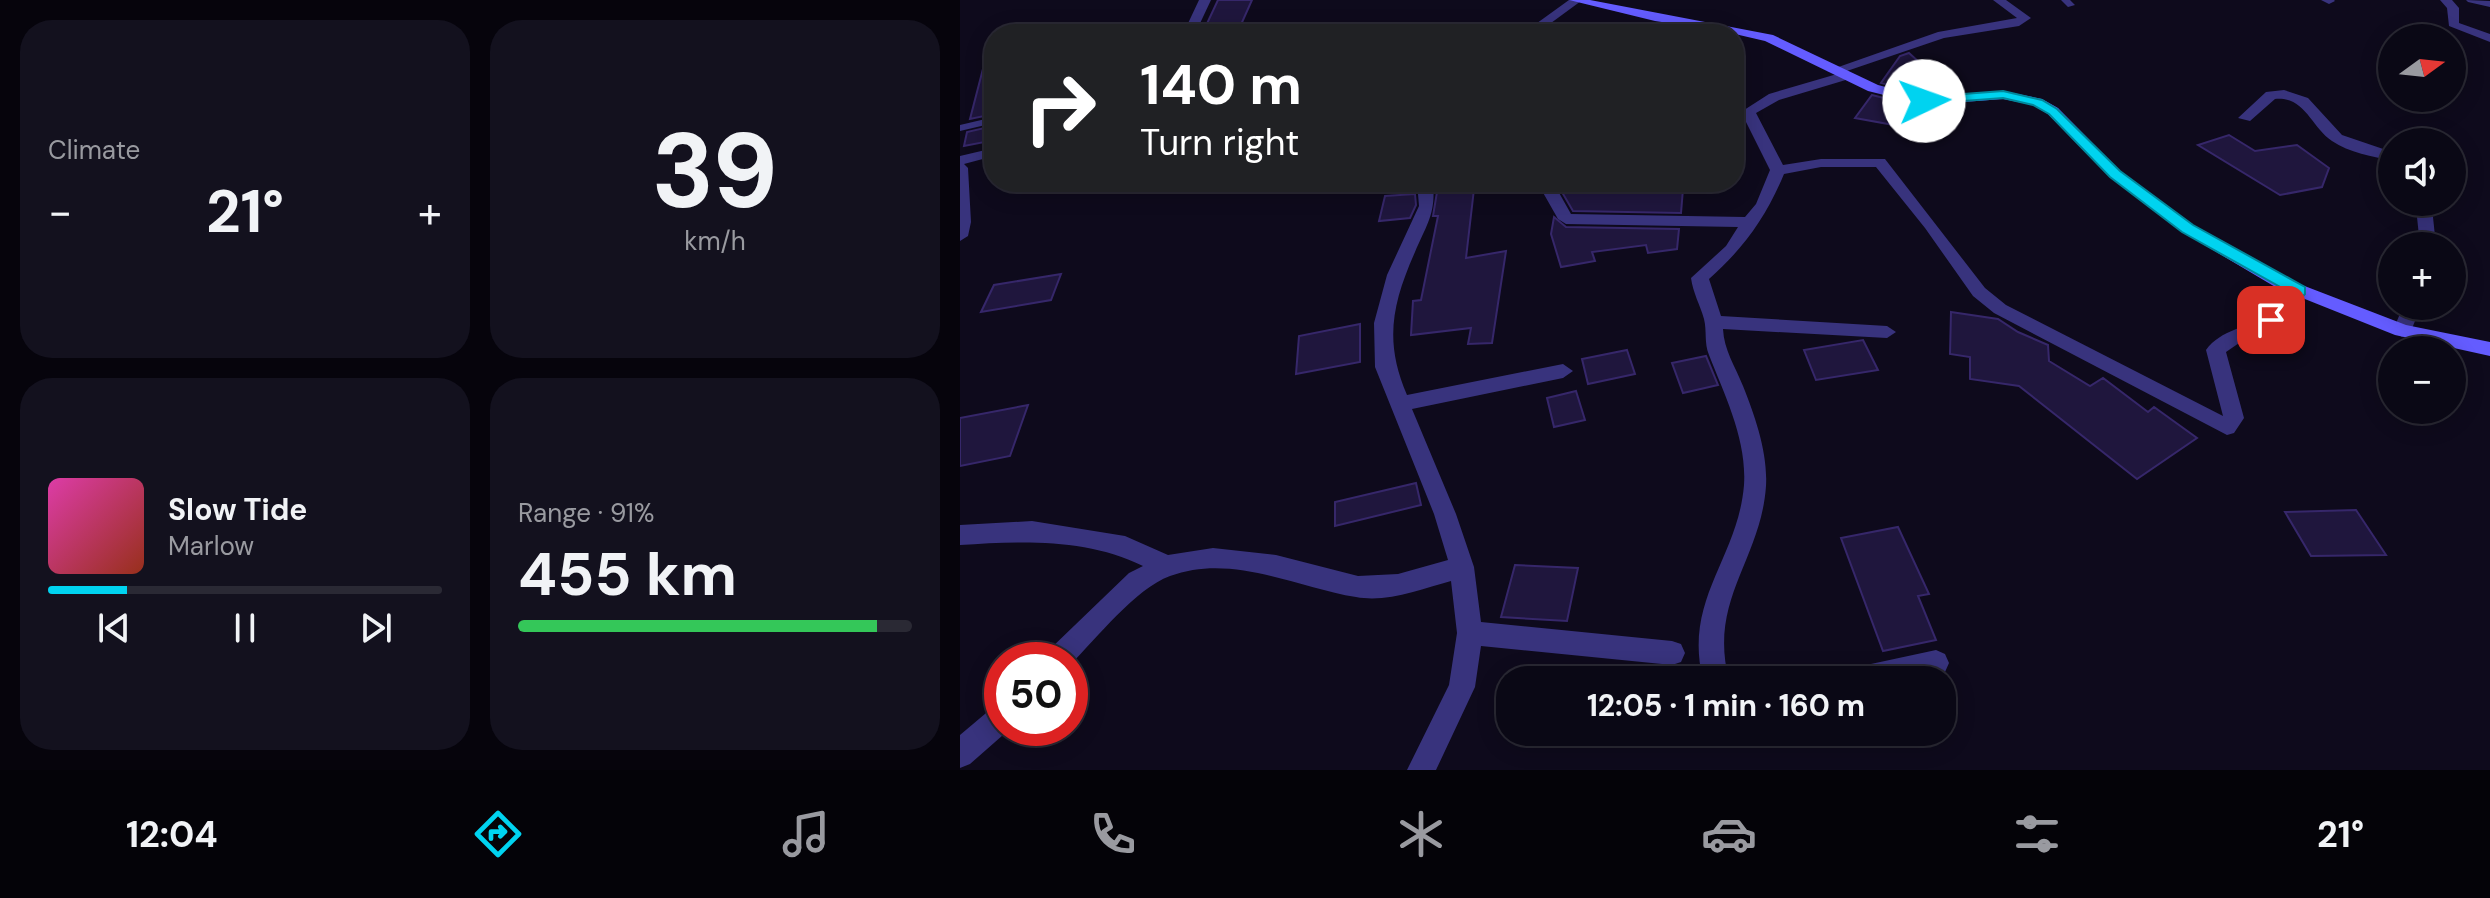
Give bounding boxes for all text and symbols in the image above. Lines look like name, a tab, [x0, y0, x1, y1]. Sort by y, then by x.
north arrow	[2378, 24, 2466, 112]
map controls	[2378, 24, 2466, 424]
text: 140 m	[1140, 48, 1302, 121]
icon: right	[1008, 56, 1112, 160]
position arrow	[1882, 59, 1966, 143]
text: 39	[652, 104, 778, 239]
text: Turn right	[1140, 119, 1299, 166]
button: sound	[2378, 128, 2466, 216]
text: Climate	[48, 133, 140, 167]
text: 21°	[206, 172, 284, 251]
text: −	[48, 183, 72, 241]
text: +	[418, 183, 442, 241]
text: km/h	[684, 224, 746, 258]
button: +	[2378, 232, 2466, 320]
pin	[2237, 286, 2305, 354]
icon: arrive	[2249, 298, 2293, 342]
button: −	[2378, 336, 2466, 424]
text: Slow Tide	[168, 490, 307, 529]
text: Range · 91%	[518, 496, 654, 530]
text: Marlow	[168, 529, 254, 563]
text: 455 km	[518, 535, 737, 614]
icon: previous	[92, 606, 136, 650]
icon: pause	[223, 606, 267, 650]
icon: next	[354, 606, 398, 650]
speed limit sign: 50	[984, 642, 1088, 746]
text: 12:05 · 1 min · 160 m	[1587, 686, 1865, 725]
icon: directions	[470, 806, 526, 862]
icon: music	[778, 806, 834, 862]
icon: phone	[1085, 806, 1141, 862]
icon: climate	[1393, 806, 1449, 862]
icon: car	[1701, 806, 1757, 862]
icon: filters	[2009, 806, 2065, 862]
text: 12:04	[126, 811, 218, 858]
text: 21°	[2317, 811, 2364, 858]

